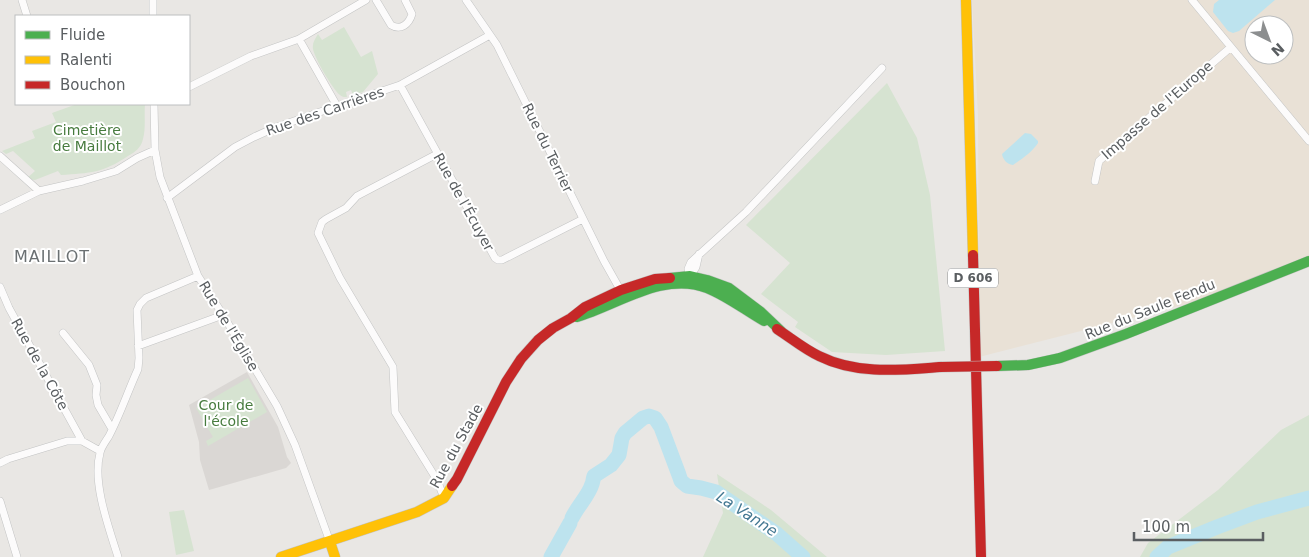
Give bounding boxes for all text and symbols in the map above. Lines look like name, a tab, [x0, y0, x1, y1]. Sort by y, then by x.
legend	[15, 15, 190, 105]
north arrow	[1244, 15, 1294, 65]
text: Fluide	[60, 26, 105, 44]
text: N	[1268, 40, 1287, 60]
text: Ralenti	[60, 51, 112, 69]
street label: Impasse de l'Europe	[1098, 57, 1216, 163]
text: Bouchon	[60, 76, 125, 94]
street label: Rue des Carrières	[264, 83, 386, 139]
street label: Rue du Terrier	[519, 101, 577, 196]
park label: Cimetière de Maillot	[53, 122, 122, 154]
street label: Rue de l’Écuyer	[430, 150, 498, 254]
district label: MAILLOT	[14, 247, 90, 266]
road number: D 606	[948, 268, 998, 288]
street label: Rue du Saule Fendu	[1083, 276, 1217, 342]
street label: Rue de l'Église	[196, 278, 262, 374]
street label: Rue de la Côte	[8, 315, 72, 413]
park label: Cour de l'école	[199, 397, 253, 429]
street label: Rue du Stade	[426, 401, 486, 491]
water label: La Vanne	[713, 488, 781, 540]
scale bar	[1134, 510, 1263, 542]
text: 100 m	[1142, 518, 1190, 536]

